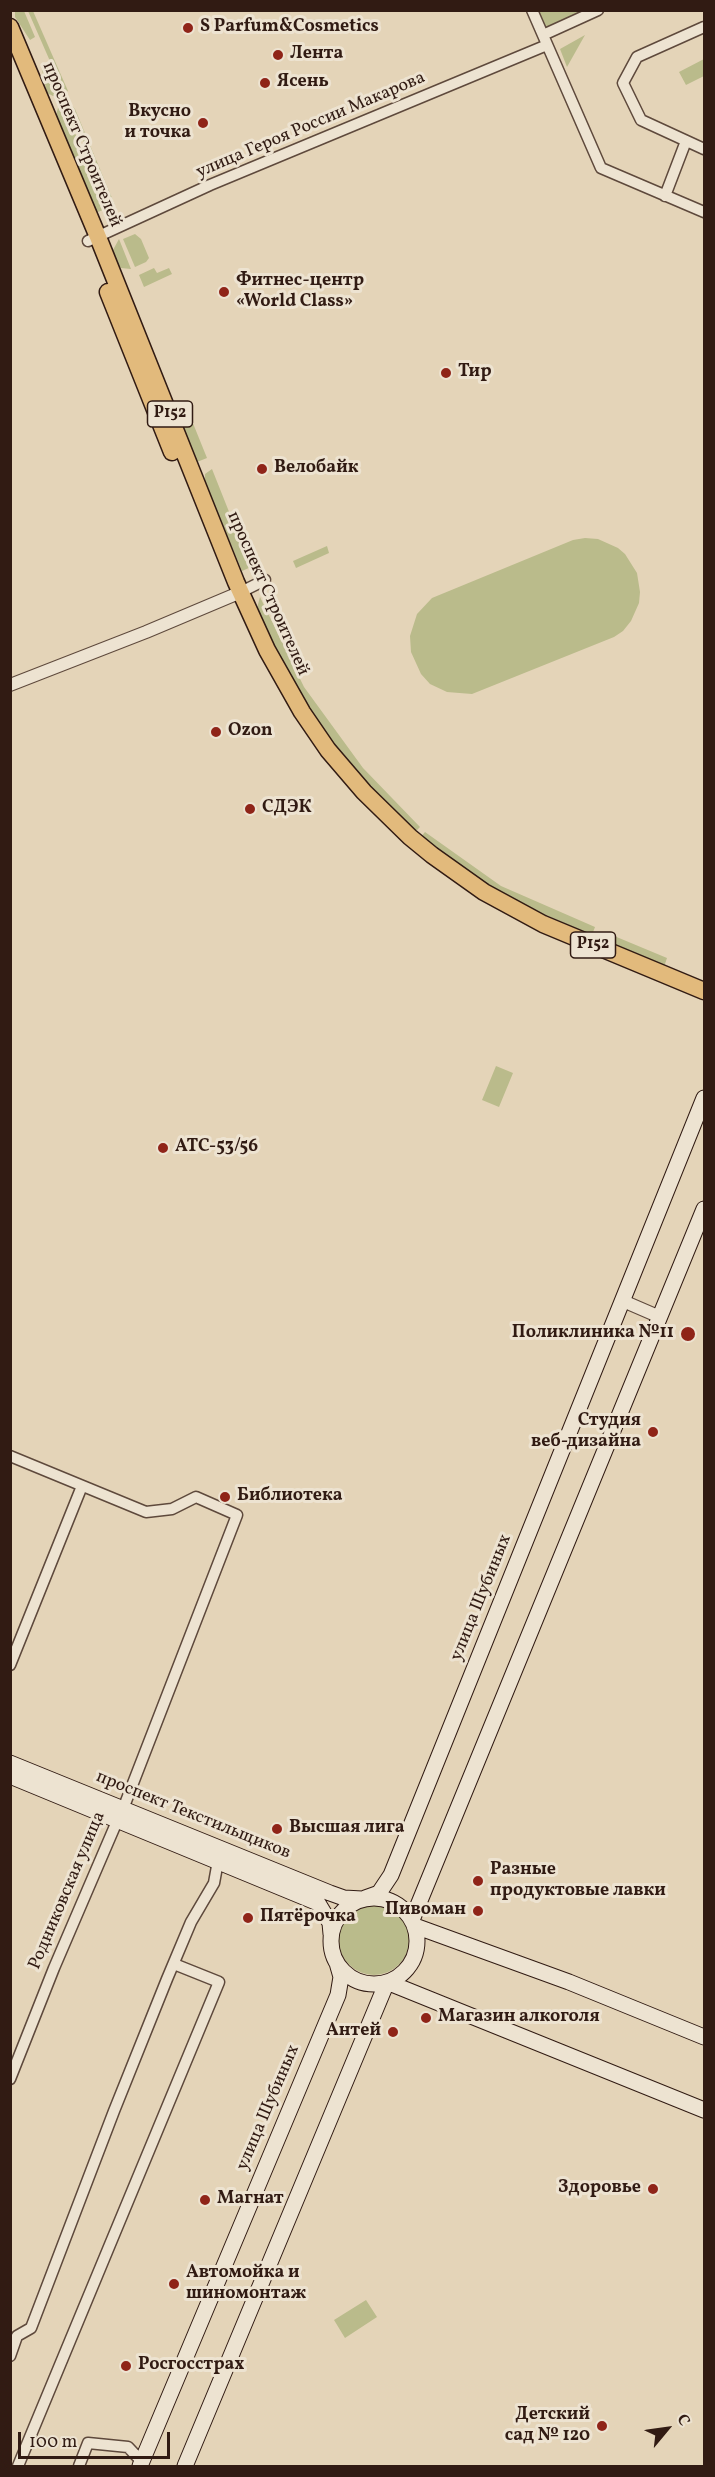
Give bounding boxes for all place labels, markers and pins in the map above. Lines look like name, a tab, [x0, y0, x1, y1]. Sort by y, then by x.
place label: S Parfum&Cosmetics	[200, 17, 379, 39]
marker: S Parfum&Cosmetics	[181, 21, 195, 35]
place label: Лента	[290, 44, 343, 66]
marker: Лента	[271, 48, 285, 62]
place label: Ясень	[277, 72, 329, 94]
marker: Ясень	[258, 76, 272, 90]
place label: Вкусно и точка	[125, 102, 191, 144]
marker: Вкусно и точка	[196, 116, 210, 130]
place label: Фитнес-центр «World Class»	[236, 271, 364, 314]
marker: Фитнес-центр «World Class»	[217, 285, 231, 299]
place label: Тир	[458, 362, 492, 384]
marker: Тир	[439, 366, 453, 380]
place label: Велобайк	[274, 458, 358, 480]
marker: Велобайк	[255, 462, 269, 476]
place label: Ozon	[228, 721, 273, 743]
marker: Ozon	[209, 725, 223, 739]
place label: СДЭК	[262, 798, 312, 820]
marker: СДЭК	[243, 802, 257, 816]
place label: АТС-53/56	[175, 1137, 258, 1159]
marker: АТС-53/56	[156, 1141, 170, 1155]
place label: Поликлиника №11	[512, 1323, 674, 1345]
marker: Поликлиника №11	[679, 1325, 697, 1343]
place label: Студия веб-дизайна	[531, 1411, 641, 1454]
marker: Студия веб-дизайна	[646, 1425, 660, 1439]
place label: Библиотека	[237, 1486, 343, 1508]
marker: Библиотека	[218, 1490, 232, 1504]
place label: Высшая лига	[289, 1818, 405, 1840]
marker: Высшая лига	[270, 1822, 284, 1836]
place label: Разные продуктовые лавки	[490, 1860, 666, 1902]
marker: Разные продуктовые лавки	[471, 1874, 485, 1888]
place label: Пивоман	[385, 1900, 466, 1922]
marker: Пивоман	[471, 1904, 485, 1918]
place label: Пятёрочка	[260, 1907, 356, 1929]
marker: Пятёрочка	[241, 1911, 255, 1925]
place label: Магазин алкоголя	[438, 2007, 600, 2029]
marker: Магазин алкоголя	[419, 2011, 433, 2025]
place label: Антей	[326, 2021, 381, 2043]
marker: Антей	[386, 2025, 400, 2039]
place label: Здоровье	[558, 2178, 641, 2200]
marker: Здоровье	[646, 2182, 660, 2196]
place label: Магнат	[217, 2189, 284, 2211]
marker: Магнат	[198, 2193, 212, 2207]
place label: Автомойка и шиномонтаж	[186, 2263, 306, 2306]
marker: Автомойка и шиномонтаж	[167, 2277, 181, 2291]
place label: Росгосстрах	[138, 2355, 245, 2377]
marker: Росгосстрах	[119, 2359, 133, 2373]
place label: Детский сад № 120	[505, 2405, 590, 2448]
marker: Детский сад № 120	[595, 2419, 609, 2433]

